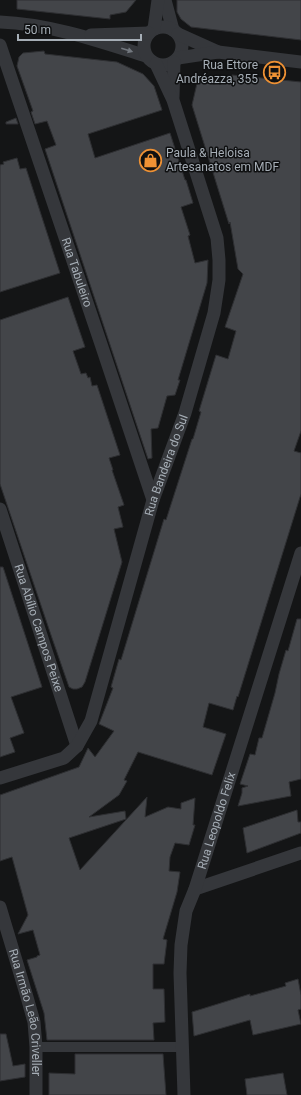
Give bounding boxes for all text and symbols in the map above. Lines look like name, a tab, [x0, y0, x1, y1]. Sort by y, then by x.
scale bar	[18, 16, 141, 42]
text: 50 m	[24, 23, 51, 37]
one-way arrow	[121, 47, 133, 53]
place label: Rua Ettore Andréazza, 355	[176, 58, 258, 86]
bus stop icon: Rua Ettore Andréazza, 355	[261, 59, 287, 85]
place label: Paula & Heloisa Artesanatos em MDF	[166, 146, 279, 174]
shop icon: Paula & Heloisa Artesanatos em MDF	[137, 147, 163, 173]
street label: Rua Tabuleiro	[59, 236, 95, 309]
street label: Rua Bandeira do Sul	[142, 413, 191, 518]
street label: Rua Abílio Campos Peixe	[11, 562, 66, 694]
street label: Rua Leopoldo Felix	[195, 770, 238, 871]
street label: Rua Irmão Leão Criveller	[6, 947, 43, 1076]

